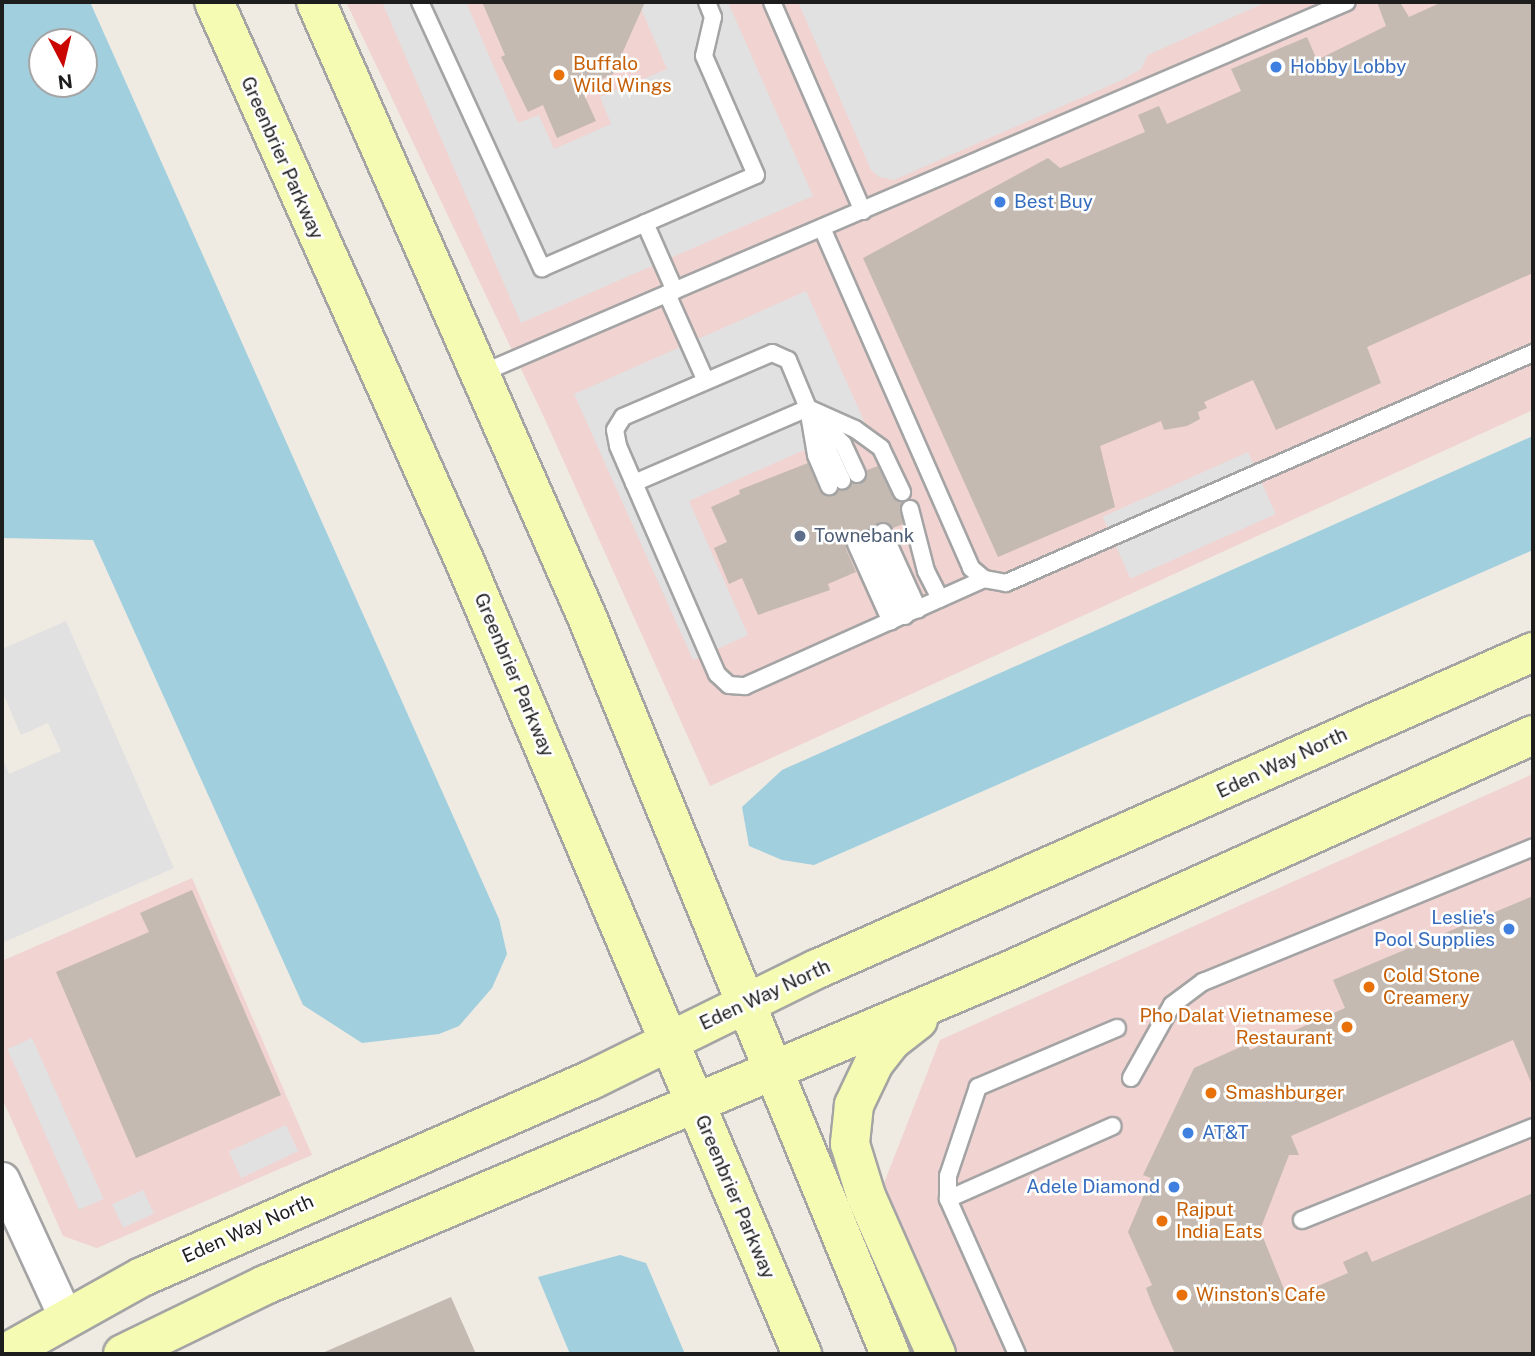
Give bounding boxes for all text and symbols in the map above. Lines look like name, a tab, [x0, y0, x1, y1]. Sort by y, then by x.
north arrow	[28, 28, 98, 98]
place label: Buffalo Wild Wings	[573, 53, 672, 97]
place label: Hobby Lobby	[1290, 56, 1407, 78]
marker: Hobby Lobby	[1268, 59, 1284, 75]
marker: Buffalo Wild Wings	[551, 67, 567, 83]
text: N	[57, 70, 74, 94]
street label: Greenbrier Parkway	[236, 73, 328, 243]
place label: Best Buy	[1014, 191, 1093, 213]
marker: Best Buy	[992, 194, 1008, 210]
place label: Townebank	[814, 525, 914, 547]
marker: Townebank	[792, 528, 808, 544]
street label: Greenbrier Parkway	[469, 590, 559, 760]
street label: Eden Way North	[1213, 723, 1351, 803]
place label: Leslie's Pool Supplies	[1374, 907, 1495, 951]
marker: Leslie's Pool Supplies	[1501, 921, 1517, 937]
street label: Eden Way North	[696, 955, 834, 1035]
place label: Cold Stone Creamery	[1383, 965, 1480, 1009]
marker: Cold Stone Creamery	[1361, 979, 1377, 995]
place label: Pho Dalat Vietnamese Restaurant	[1139, 1005, 1333, 1049]
marker: Pho Dalat Vietnamese Restaurant	[1339, 1019, 1355, 1035]
place label: Smashburger	[1225, 1082, 1344, 1104]
marker: Smashburger	[1203, 1085, 1219, 1101]
street label: Greenbrier Parkway	[690, 1112, 780, 1282]
place label: AT&T	[1202, 1122, 1249, 1144]
marker: AT&T	[1180, 1125, 1196, 1141]
place label: Adele Diamond	[1026, 1176, 1160, 1198]
marker: Adele Diamond	[1166, 1179, 1182, 1195]
street label: Eden Way North	[178, 1190, 318, 1268]
place label: Rajput India Eats	[1176, 1199, 1262, 1243]
marker: Rajput India Eats	[1154, 1213, 1170, 1229]
place label: Winston's Cafe	[1196, 1284, 1326, 1306]
marker: Winston's Cafe	[1174, 1287, 1190, 1303]

